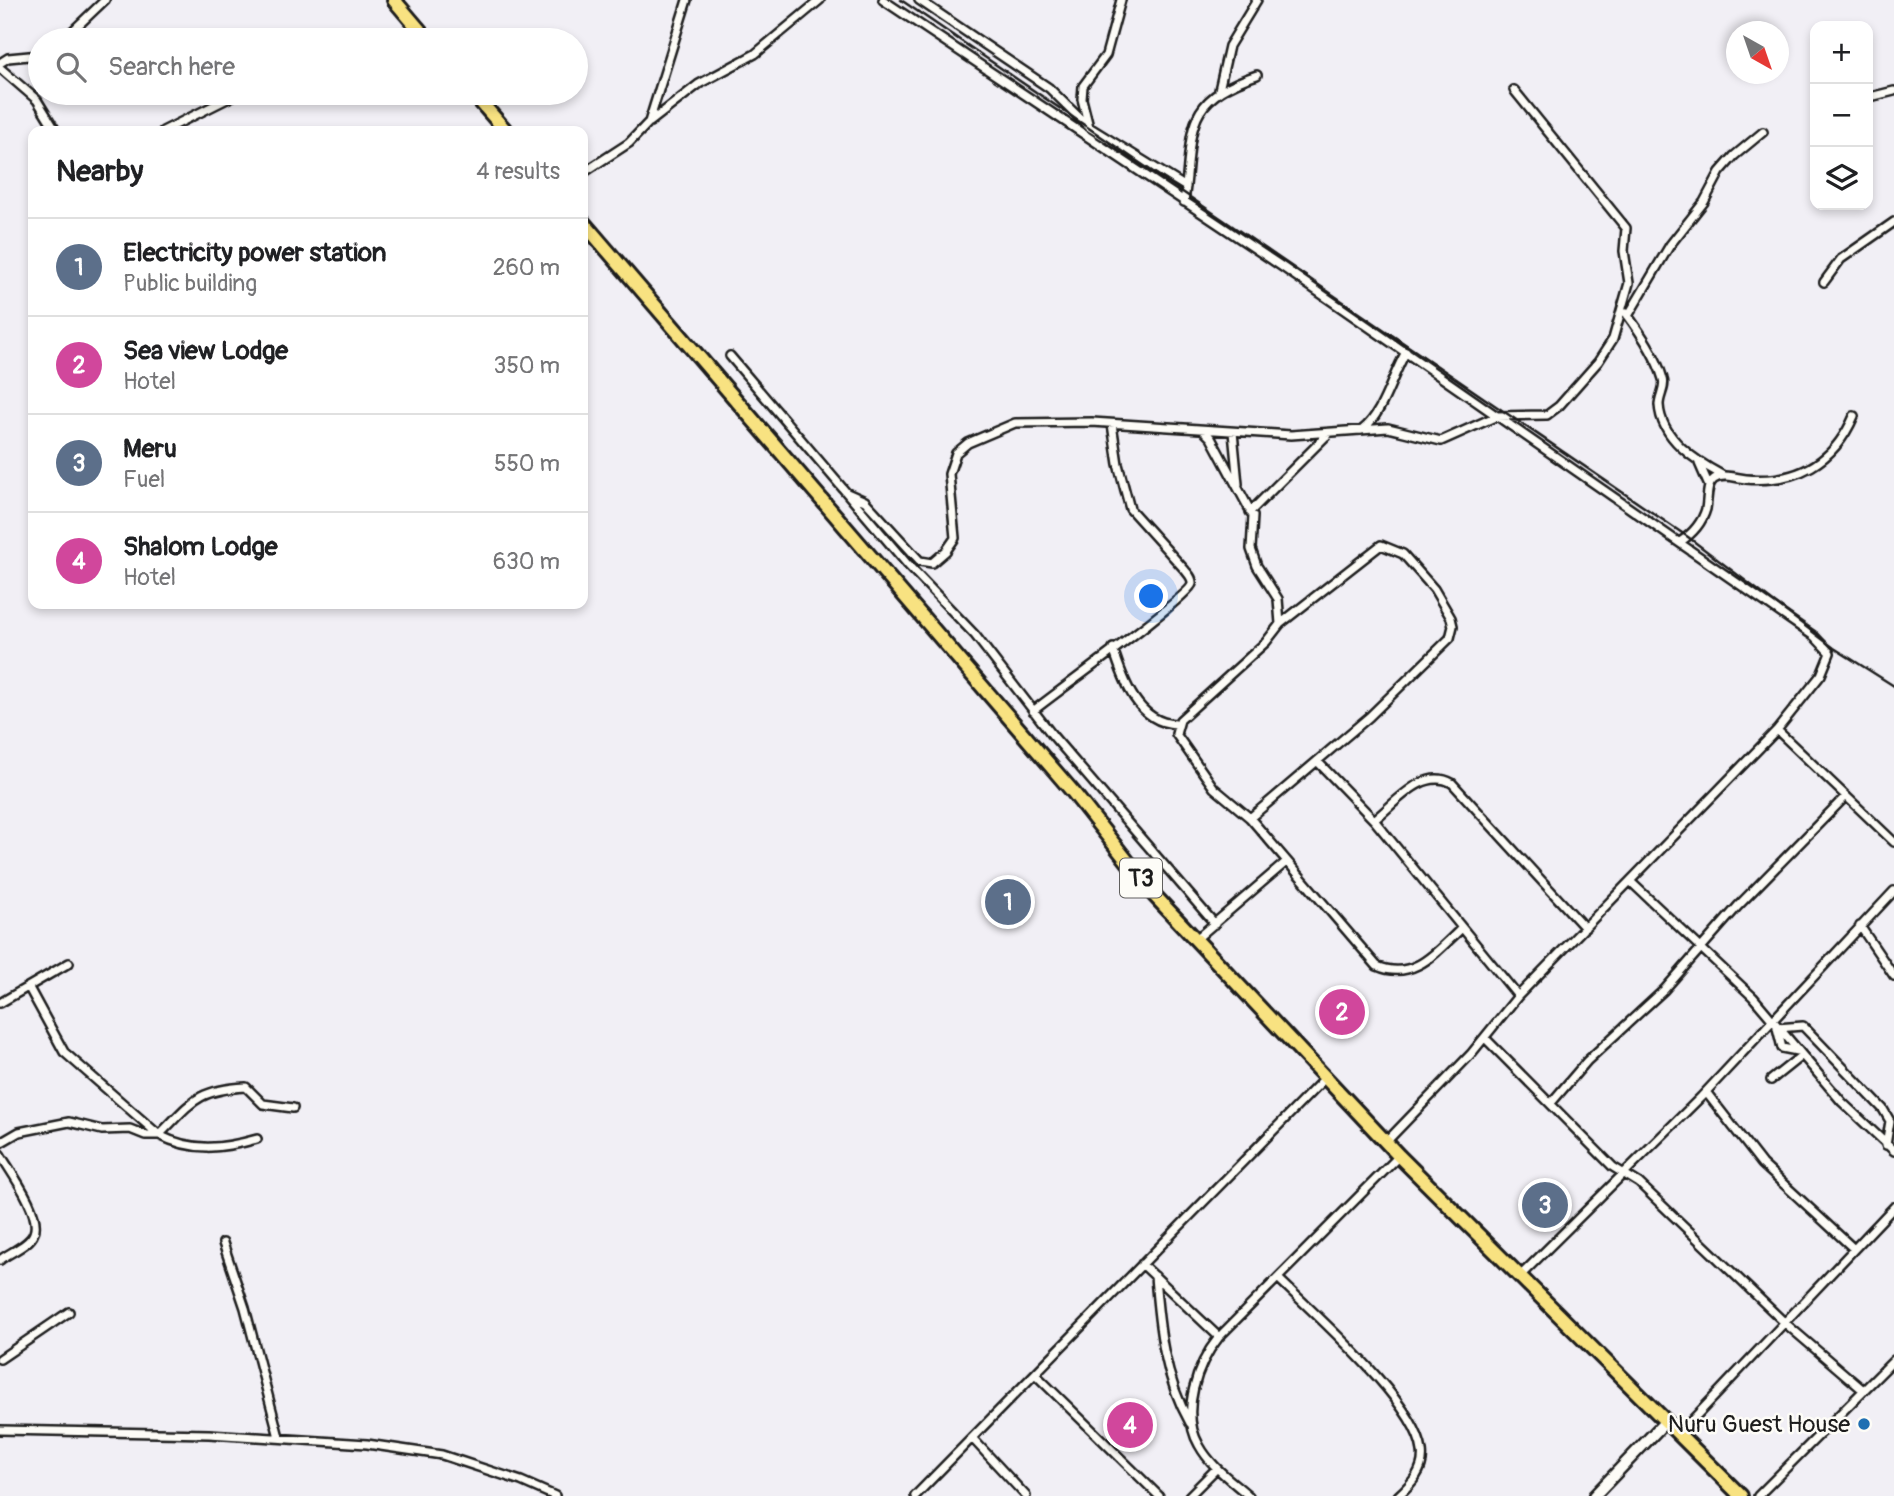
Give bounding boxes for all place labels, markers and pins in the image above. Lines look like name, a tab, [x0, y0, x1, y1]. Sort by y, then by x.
pin: 1	[985, 876, 1031, 928]
pin: 2	[1319, 986, 1365, 1038]
pin: 3	[1522, 1179, 1568, 1231]
pin: 4	[1107, 1399, 1153, 1451]
place label: Nuru Guest House	[1668, 1410, 1850, 1439]
marker: Nuru Guest House	[1856, 1416, 1872, 1432]

